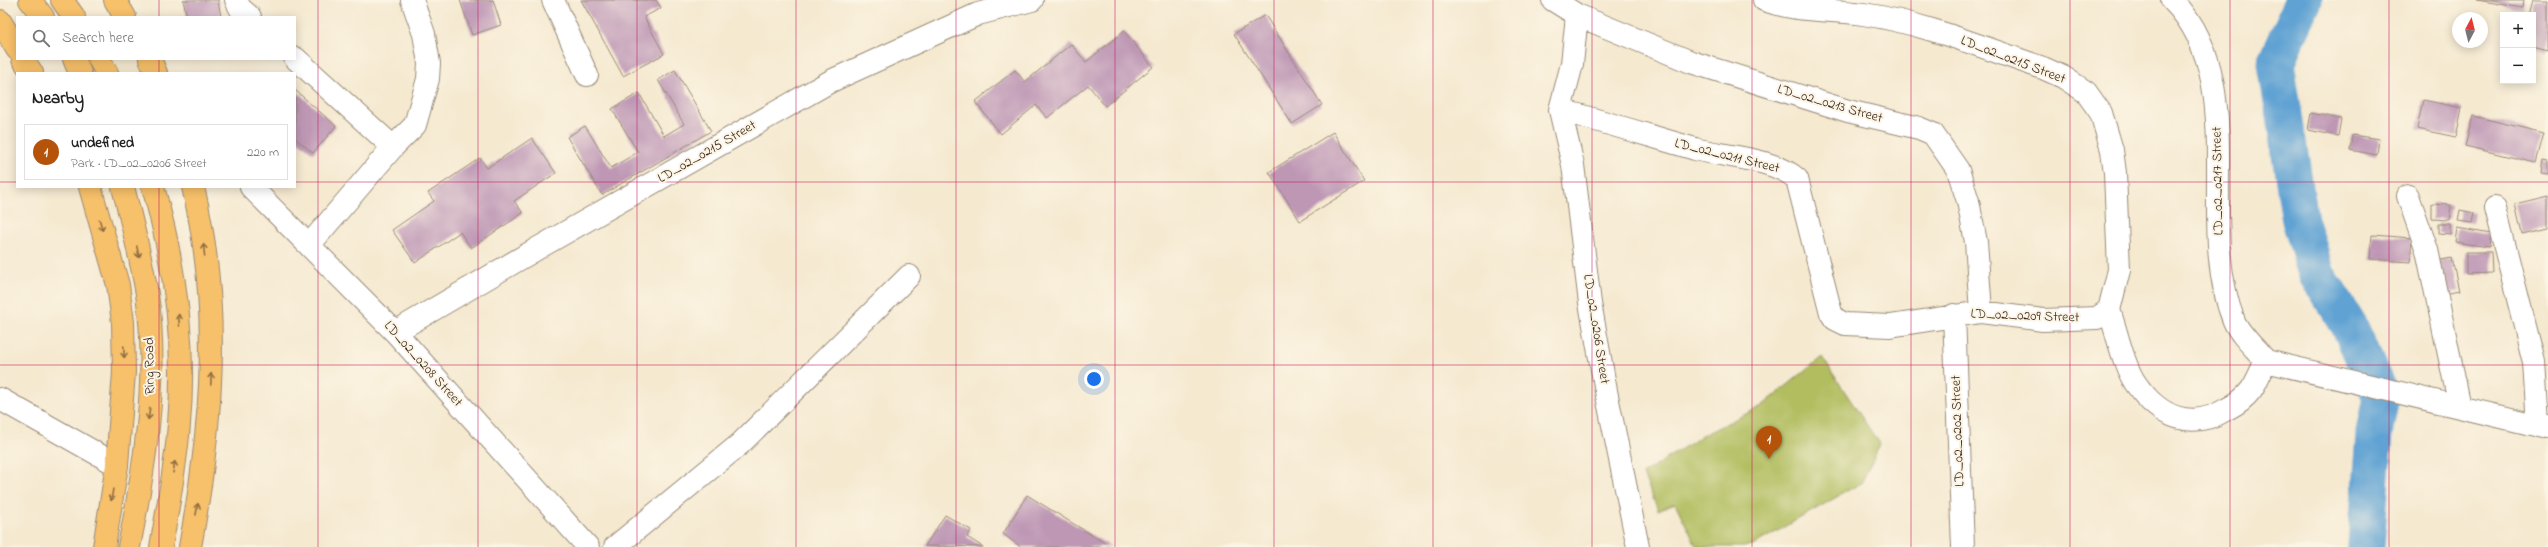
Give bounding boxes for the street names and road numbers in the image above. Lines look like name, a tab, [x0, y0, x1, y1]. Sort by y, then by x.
street label: LD_02_0215 Street	[1957, 30, 2069, 90]
street label: LD_02_0213 Street	[1775, 79, 1885, 129]
street label: LD_02_0215 Street	[654, 115, 761, 189]
street label: LD_02_0217 Street	[2207, 126, 2229, 236]
street label: LD_02_0211 Street	[1672, 133, 1782, 179]
street label: LD_02_0206 Street	[1577, 273, 1615, 386]
street label: LD_02_0209 Street	[1970, 304, 2080, 328]
street label: LD_02_0208 Street	[378, 316, 468, 412]
street label: Ring Road	[139, 337, 162, 395]
street label: LD_02_0202 Street	[1946, 375, 1970, 487]

